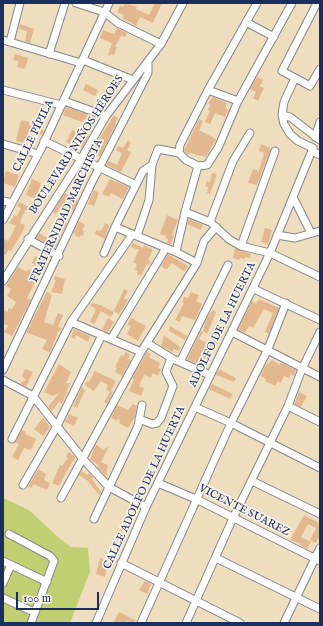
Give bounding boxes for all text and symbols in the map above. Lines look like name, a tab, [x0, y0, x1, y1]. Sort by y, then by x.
street label: BOULEVARD NIÑOS HÉROES	[27, 73, 127, 217]
street label: CALLE PÍPILA	[11, 98, 57, 174]
street label: FRATERNIDAD MARCHISTA	[28, 137, 106, 285]
street label: ADOLFO DE LA HUERTA	[187, 260, 259, 390]
street label: CALLE ADOLFO DE LA HUERTA	[101, 404, 189, 572]
street label: VICENTE SUAREZ	[196, 482, 292, 540]
scale bar	[18, 584, 101, 610]
text: 100 m	[23, 591, 51, 606]

